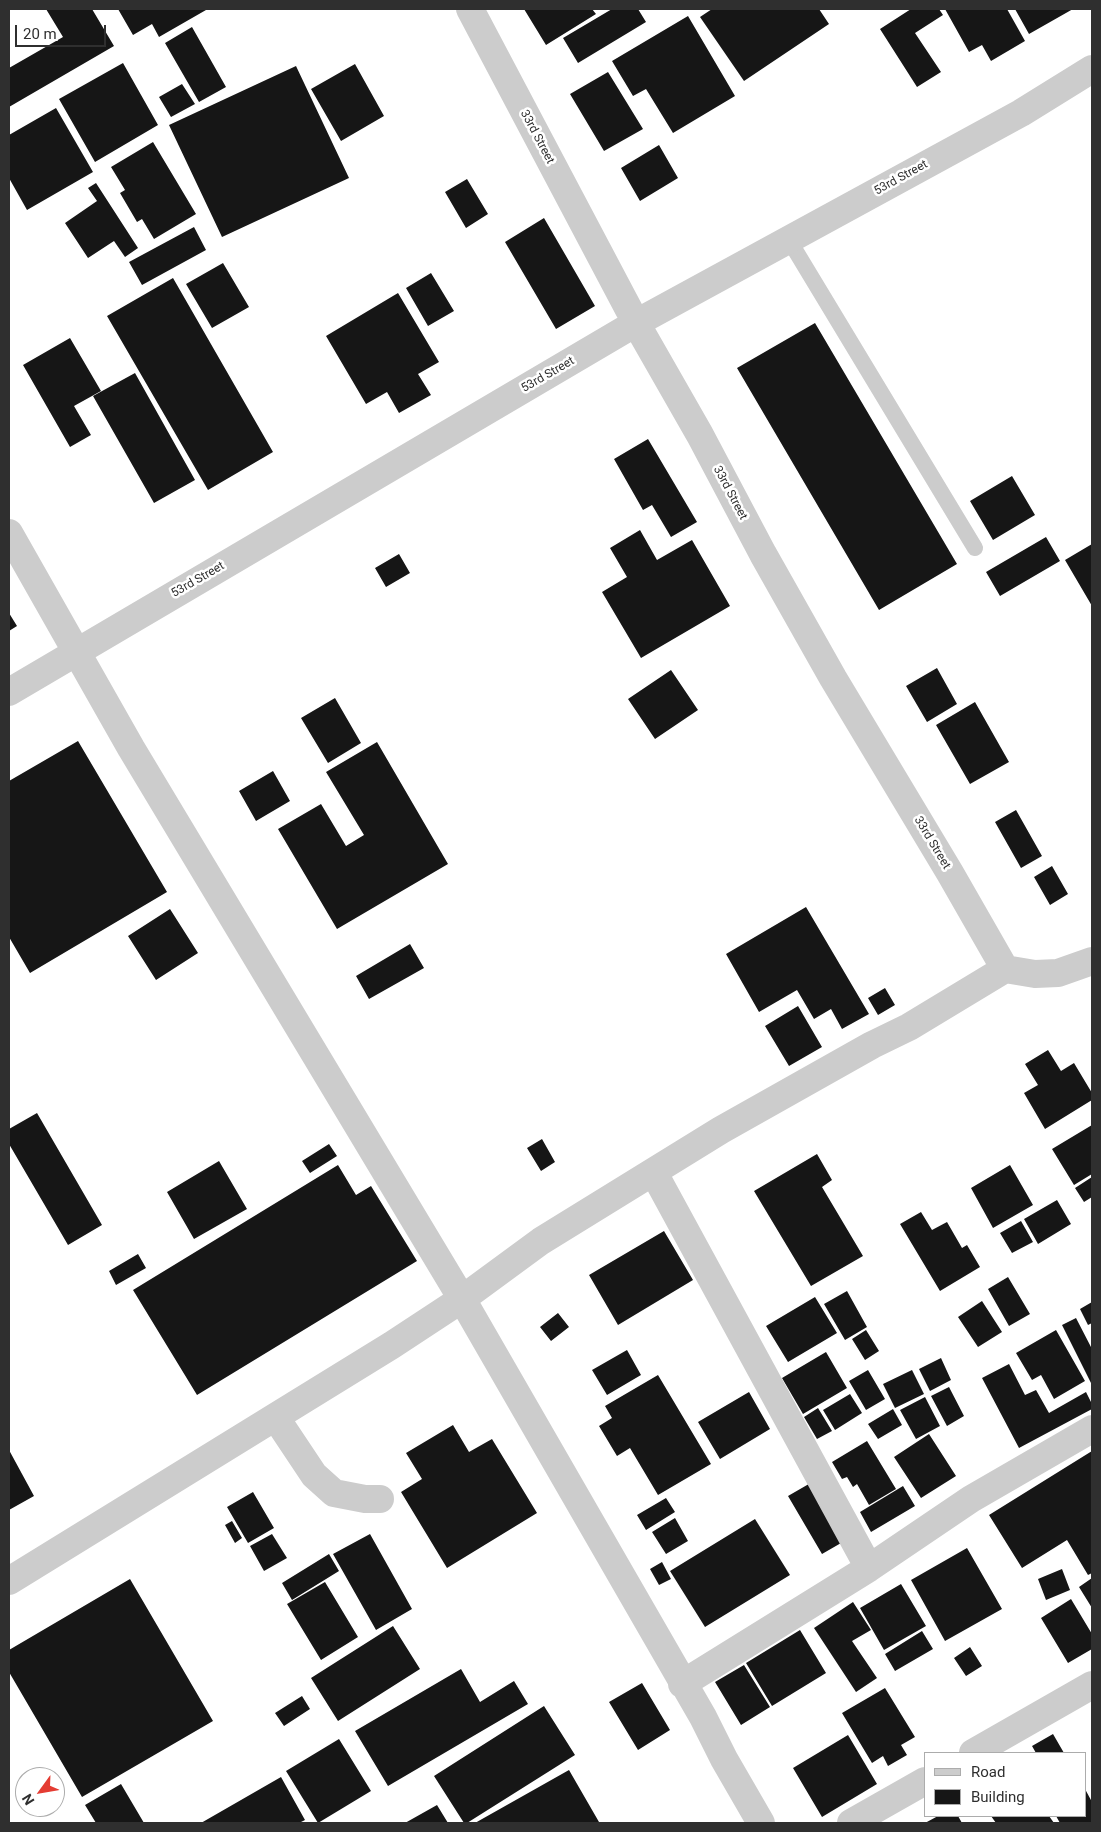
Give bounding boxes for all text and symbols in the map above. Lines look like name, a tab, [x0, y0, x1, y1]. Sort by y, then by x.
scale bar	[18, 15, 109, 47]
text: 20 m	[23, 25, 57, 43]
street label: 33rd Street	[517, 108, 557, 166]
street label: 53rd Street	[872, 157, 930, 199]
street label: 53rd Street	[519, 354, 577, 396]
street label: 33rd Street	[710, 464, 750, 522]
street label: 53rd Street	[169, 559, 227, 601]
street label: 33rd Street	[911, 814, 953, 872]
legend	[924, 1752, 1086, 1817]
text: Road	[971, 1763, 1005, 1781]
north arrow	[15, 1767, 65, 1817]
text: Building	[971, 1788, 1025, 1806]
text: N	[19, 1791, 38, 1808]

